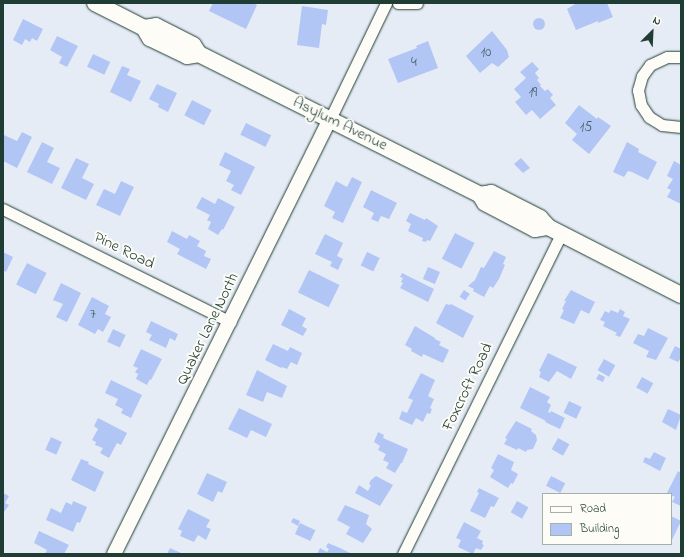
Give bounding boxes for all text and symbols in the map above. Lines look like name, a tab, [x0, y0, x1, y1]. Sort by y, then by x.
north arrow	[632, 12, 672, 52]
text: N	[650, 12, 664, 30]
house number: 10	[481, 45, 491, 61]
house number: 4	[411, 55, 417, 71]
house number: 19	[529, 85, 537, 101]
street label: Asylum Avenue	[290, 93, 390, 155]
house number: 15	[580, 120, 592, 136]
street label: Pine Road	[91, 228, 157, 274]
street label: Quaker Lane North	[173, 270, 243, 388]
house number: 7	[90, 307, 96, 323]
street label: Foxcroft Road	[438, 340, 498, 434]
legend	[542, 493, 672, 545]
text: Road	[580, 500, 606, 518]
text: Building	[580, 520, 619, 538]

